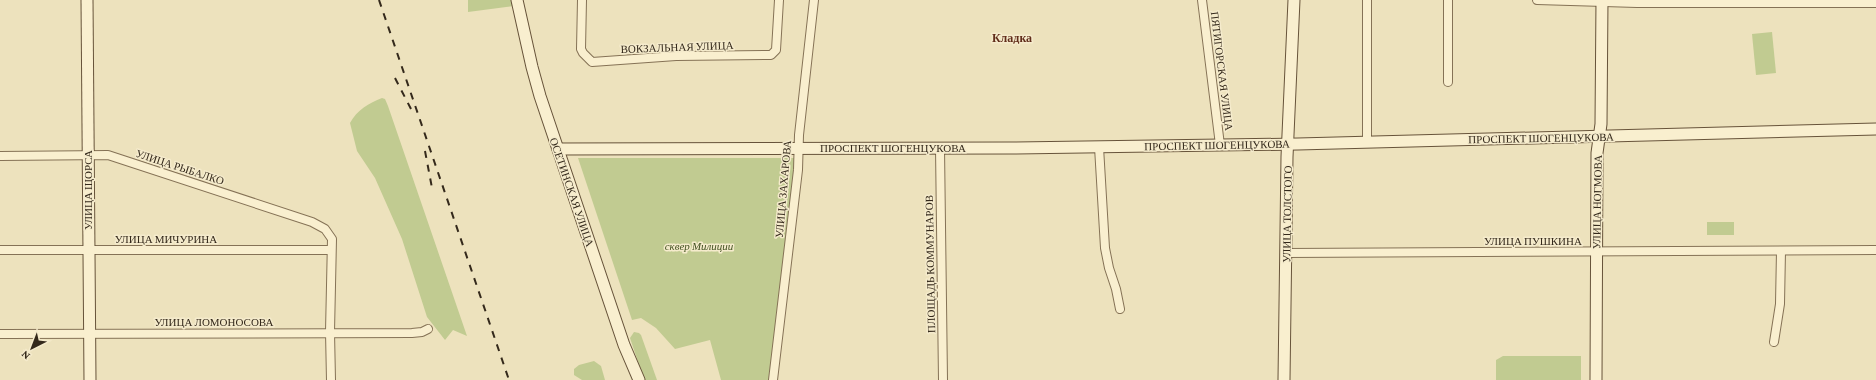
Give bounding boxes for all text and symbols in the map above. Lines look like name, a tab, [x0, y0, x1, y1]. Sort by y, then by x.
street label: ПЯТИГОРСКАЯ УЛИЦА	[1209, 11, 1235, 131]
district label: Кладка	[992, 31, 1032, 45]
street label: ВОКЗАЛЬНАЯ УЛИЦА	[620, 39, 734, 55]
street label: ПРОСПЕКТ ШОГЕНЦУКОВА	[1468, 131, 1614, 145]
street label: ОСЕТИНСКАЯ УЛИЦА	[548, 136, 596, 248]
street label: ПРОСПЕКТ ШОГЕНЦУКОВА	[1144, 138, 1290, 152]
street label: УЛИЦА ЗАХАРОВА	[773, 140, 793, 238]
street label: ПРОСПЕКТ ШОГЕНЦУКОВА	[820, 142, 966, 154]
street label: УЛИЦА РЫБАЛКО	[134, 147, 226, 187]
street label: УЛИЦА ЩОРСА	[82, 150, 94, 230]
street label: УЛИЦА НОГМОВА	[1590, 155, 1604, 249]
street label: УЛИЦА ТОЛСТОГО	[1280, 165, 1294, 263]
street label: ПЛОЩАДЬ КОММУНАРОВ	[923, 195, 937, 333]
street label: УЛИЦА МИЧУРИНА	[115, 233, 217, 245]
street label: УЛИЦА ПУШКИНА	[1484, 235, 1582, 247]
park label: сквер Милиции	[665, 240, 734, 252]
street label: УЛИЦА ЛОМОНОСОВА	[155, 316, 274, 328]
north arrow	[12, 328, 52, 368]
text: N	[18, 348, 32, 362]

